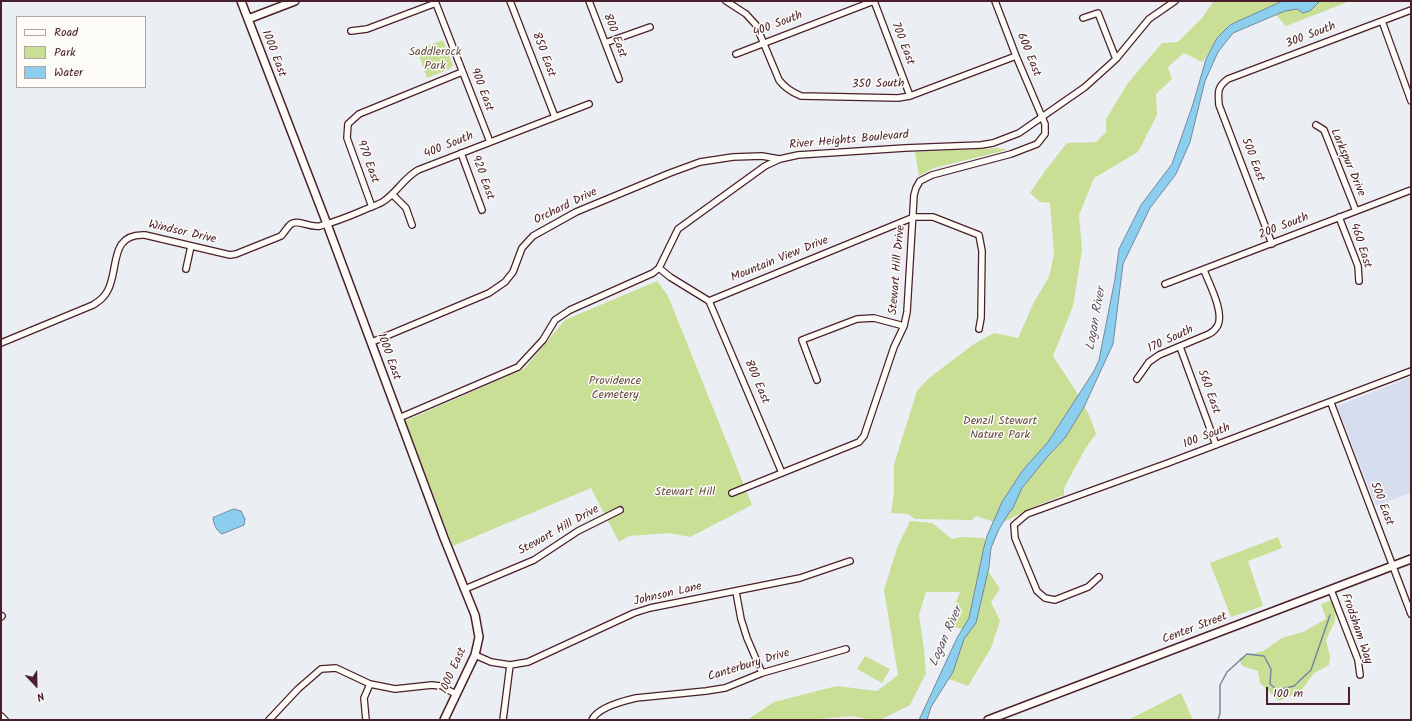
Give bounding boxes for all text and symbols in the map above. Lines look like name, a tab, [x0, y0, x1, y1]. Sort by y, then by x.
street label: 400 South	[751, 9, 805, 41]
street label: 800 East	[599, 12, 629, 60]
legend	[16, 16, 146, 88]
street label: 300 South	[1284, 20, 1338, 52]
street label: 700 East	[887, 21, 917, 67]
text: Road	[54, 23, 78, 42]
street label: 1000 East	[258, 29, 288, 79]
street label: 850 East	[528, 31, 558, 79]
street label: 600 East	[1013, 31, 1043, 79]
text: Park	[54, 43, 76, 62]
park label: Saddlerock Park	[409, 46, 461, 74]
text: Water	[54, 63, 83, 82]
street label: 900 East	[466, 66, 496, 114]
street label: 350 South	[851, 77, 905, 93]
street label: Larkspur Drive	[1326, 127, 1368, 199]
street label: River Heights Boulevard	[789, 129, 909, 153]
street label: 400 South	[422, 130, 476, 162]
street label: 500 East	[1237, 136, 1267, 184]
street label: 970 East	[353, 139, 381, 185]
street label: 920 East	[467, 154, 497, 202]
street label: Orchard Drive	[532, 186, 600, 228]
street label: 200 South	[1257, 211, 1311, 243]
street label: Windsor Drive	[147, 218, 217, 248]
street label: 460 East	[1346, 222, 1374, 270]
street label: Stewart Hill Drive	[887, 224, 909, 316]
street label: Mountain View Drive	[729, 234, 831, 286]
water label: Logan River	[1084, 286, 1110, 352]
street label: 170 South	[1146, 323, 1196, 357]
street label: 1000 East	[373, 332, 403, 382]
street label: 800 East	[740, 358, 772, 406]
street label: 560 East	[1193, 368, 1223, 416]
park label: Providence Cemetery	[589, 375, 641, 403]
park label: Denzil Stewart Nature Park	[963, 415, 1037, 443]
street label: 100 South	[1181, 421, 1233, 453]
street label: 500 East	[1366, 480, 1396, 528]
park label: Stewart Hill	[655, 486, 715, 500]
street label: Stewart Hill Drive	[516, 503, 602, 559]
street label: Johnson Lane	[632, 580, 704, 610]
street label: Frodsham Way	[1337, 592, 1375, 666]
water label: Logan River	[927, 605, 967, 669]
street label: Center Street	[1161, 610, 1229, 648]
street label: 1000 East	[437, 646, 471, 696]
street label: Canterbury Drive	[706, 647, 792, 685]
north arrow	[16, 665, 56, 705]
scale bar	[1268, 679, 1352, 705]
text: 100 m	[1273, 684, 1303, 703]
text: N	[34, 686, 47, 706]

